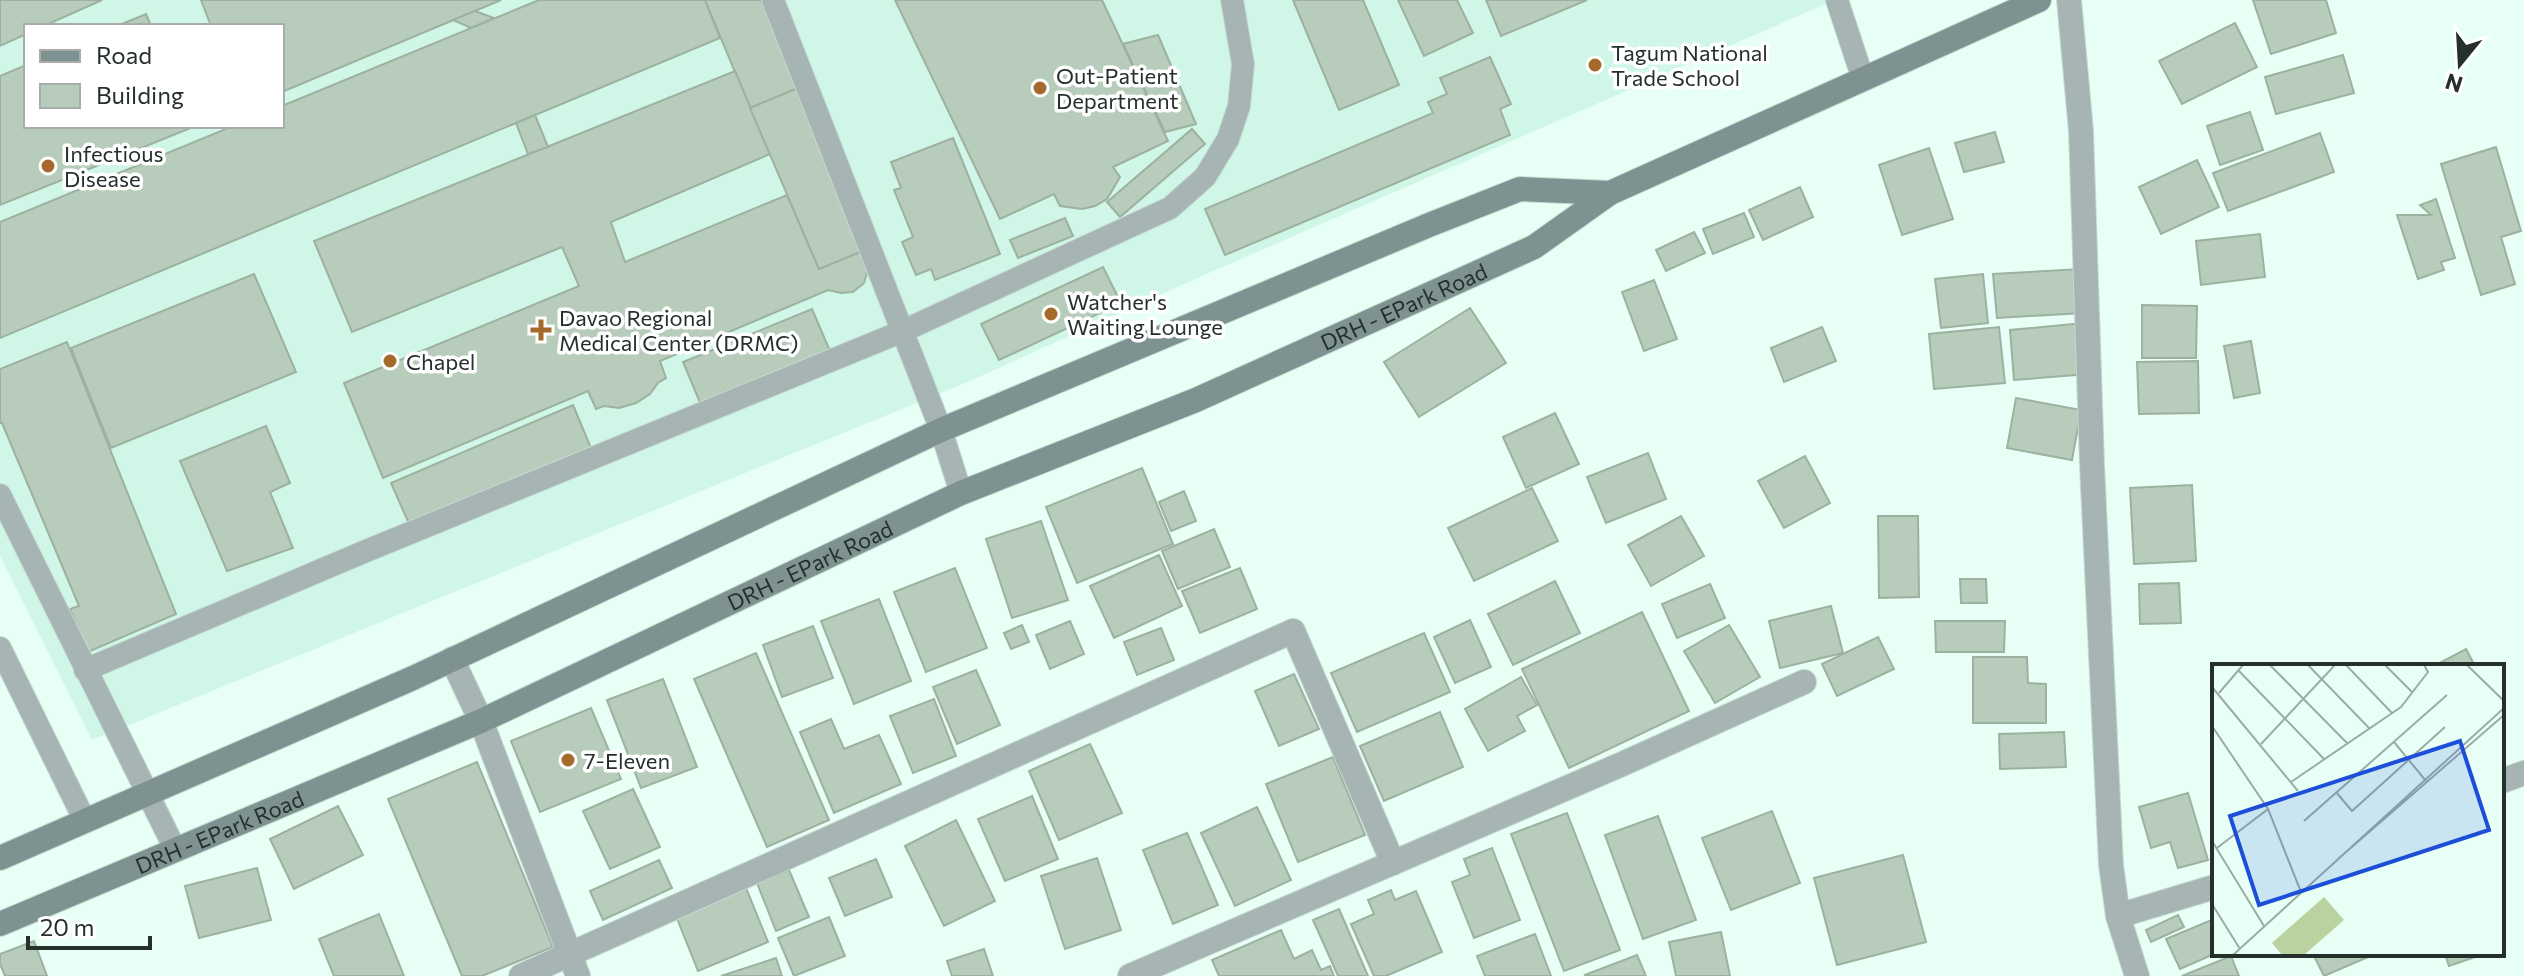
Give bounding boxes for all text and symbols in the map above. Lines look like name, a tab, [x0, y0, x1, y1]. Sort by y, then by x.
legend	[24, 24, 284, 128]
north arrow	[2420, 24, 2500, 104]
place label: Tagum National Trade School	[1611, 39, 1768, 91]
text: Road	[96, 40, 152, 69]
marker: Tagum National Trade School	[1586, 56, 1604, 74]
place label: Out-Patient Department	[1056, 62, 1179, 114]
text: N	[2442, 68, 2466, 99]
marker: Out-Patient Department	[1031, 79, 1049, 97]
text: Building	[96, 80, 184, 109]
place label: Infectious Disease	[64, 140, 164, 192]
marker: Infectious Disease	[39, 157, 57, 175]
street label: DRH - EPark Road	[1316, 257, 1491, 355]
place label: Watcher's Waiting Lounge	[1067, 288, 1223, 340]
place label: Davao Regional Medical Center (DRMC)	[559, 304, 799, 356]
marker: Watcher's Waiting Lounge	[1042, 305, 1060, 323]
marker: Davao Regional Medical Center (DRMC)	[530, 319, 552, 341]
place label: Chapel	[406, 348, 475, 375]
marker: Chapel	[381, 352, 399, 370]
street label: DRH - EPark Road	[723, 514, 897, 616]
inset map	[2212, 664, 2504, 956]
place label: 7-Eleven	[584, 747, 670, 774]
marker: 7-Eleven	[559, 751, 577, 769]
street label: DRH - EPark Road	[131, 784, 307, 879]
scale bar	[28, 900, 150, 950]
text: 20 m	[40, 912, 94, 941]

